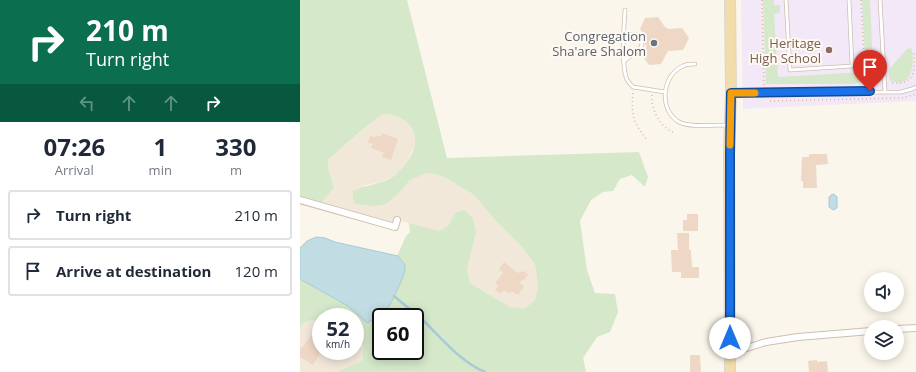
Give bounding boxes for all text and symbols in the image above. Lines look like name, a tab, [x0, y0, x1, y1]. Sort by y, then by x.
text: 210 m	[86, 11, 169, 49]
icon: right	[20, 16, 72, 68]
place label: Congregation Sha'are Shalom	[552, 27, 646, 60]
place label: Heritage High School	[749, 34, 821, 67]
marker: Congregation Sha'are Shalom	[649, 38, 659, 48]
marker: Heritage High School	[824, 45, 834, 55]
text: Turn right	[86, 47, 169, 71]
pin	[853, 50, 887, 91]
icon: arrive	[859, 56, 881, 78]
icon: left	[76, 92, 98, 114]
icon: ahead	[118, 92, 140, 114]
icon: ahead	[160, 92, 182, 114]
icon: right	[202, 92, 224, 114]
text: 07:26	[43, 130, 105, 163]
text: 1	[153, 130, 167, 163]
text: 330	[215, 130, 257, 163]
text: Arrival	[55, 161, 94, 179]
text: min	[149, 161, 172, 179]
text: m	[230, 161, 242, 179]
icon: right	[22, 204, 44, 226]
text: Turn right	[56, 205, 131, 225]
text: 210 m	[234, 205, 278, 225]
icon: arrive	[22, 260, 44, 282]
text: Arrive at destination	[56, 261, 211, 281]
text: 120 m	[234, 261, 278, 281]
map controls	[864, 272, 904, 360]
button: sound	[864, 272, 904, 312]
speed limit sign: 60	[372, 308, 424, 360]
text: 52	[327, 315, 349, 342]
position arrow	[709, 317, 751, 359]
button: layers	[864, 320, 904, 360]
text: km/h	[326, 337, 350, 351]

